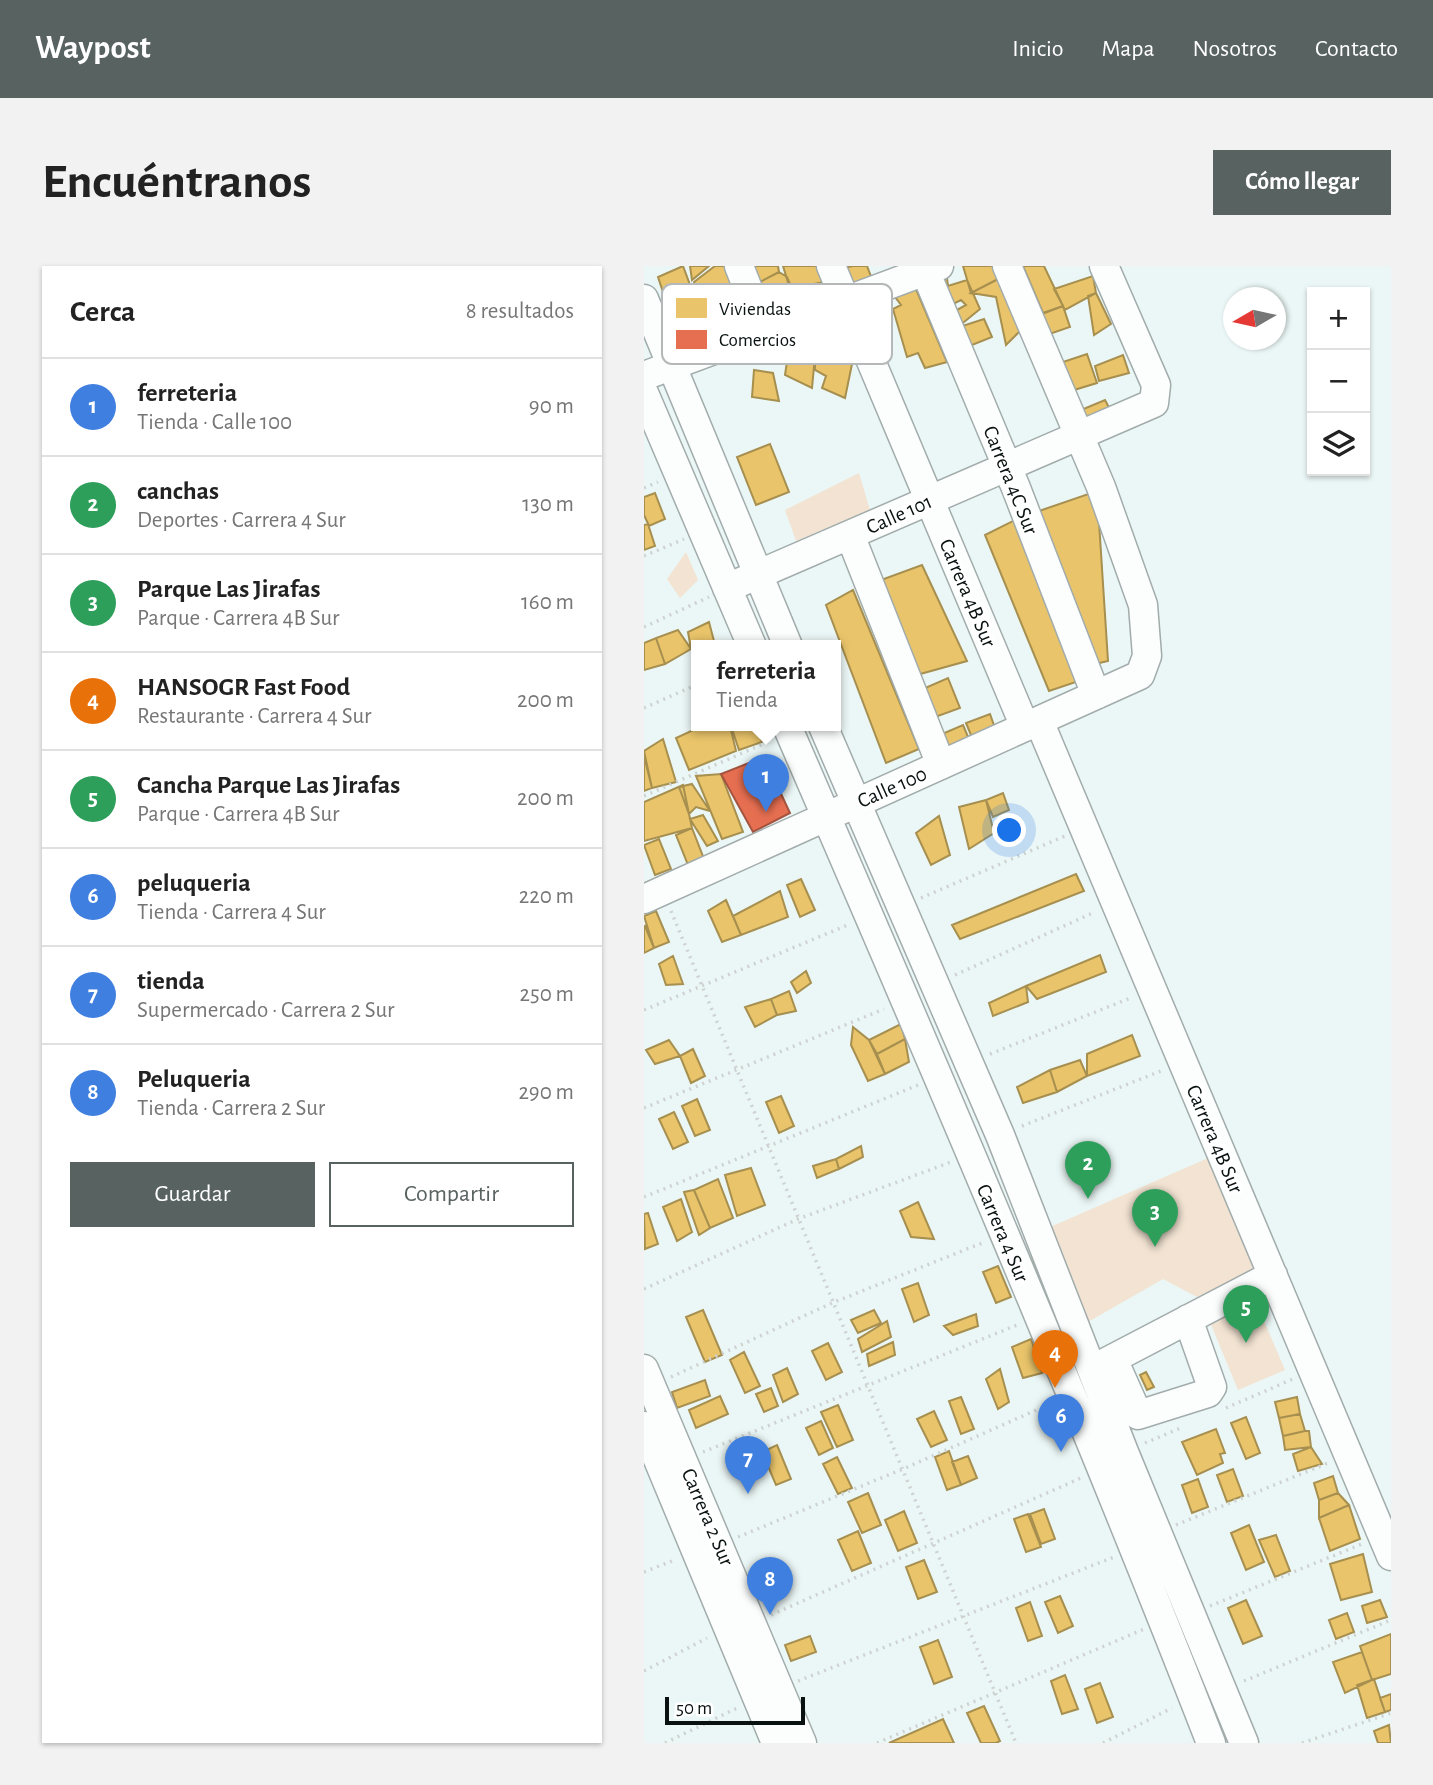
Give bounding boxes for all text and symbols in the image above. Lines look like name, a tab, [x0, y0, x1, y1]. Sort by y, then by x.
text: Waypost	[35, 32, 151, 65]
text: Inicio	[1012, 37, 1063, 61]
text: Mapa	[1101, 37, 1155, 61]
text: Nosotros	[1193, 37, 1277, 61]
text: Contacto	[1315, 37, 1398, 61]
button: Cómo llegar	[1213, 150, 1391, 215]
text: Encuéntranos	[42, 158, 311, 207]
legend	[662, 284, 892, 364]
north arrow	[1223, 287, 1286, 350]
map controls	[1307, 287, 1370, 476]
button: +	[1307, 287, 1370, 350]
text: Cerca	[70, 297, 135, 327]
text: 8 resultados	[466, 300, 574, 323]
text: Viviendas	[719, 300, 791, 319]
text: Comercios	[719, 331, 796, 350]
button: −	[1307, 350, 1370, 413]
text: ferreteria	[137, 380, 237, 406]
text: 1	[89, 395, 97, 418]
text: 90 m	[529, 395, 574, 418]
text: Tienda · Calle 100	[137, 411, 292, 434]
button: layers	[1307, 413, 1370, 476]
street label: Carrera 4C Sur	[979, 423, 1042, 538]
text: canchas	[137, 478, 219, 504]
street label: Calle 101	[863, 491, 935, 538]
text: 2	[88, 493, 98, 516]
text: 130 m	[522, 493, 574, 516]
text: Deportes · Carrera 4 Sur	[137, 509, 346, 532]
street label: Carrera 4B Sur	[935, 536, 1000, 651]
text: Parque Las Jirafas	[137, 576, 321, 602]
text: 3	[88, 591, 98, 614]
text: 160 m	[521, 591, 574, 614]
text: Parque · Carrera 4B Sur	[137, 607, 339, 630]
popup	[691, 640, 841, 731]
text: ferreteria	[716, 658, 816, 684]
text: HANSOGR Fast Food	[137, 674, 350, 700]
text: 4	[87, 689, 99, 712]
text: 200 m	[517, 689, 574, 712]
text: Tienda	[716, 689, 778, 712]
text: Restaurante · Carrera 4 Sur	[137, 705, 372, 728]
pin: 1	[743, 754, 789, 812]
street label: Calle 100	[854, 763, 930, 812]
text: Cancha Parque Las Jirafas	[137, 772, 400, 798]
text: 5	[88, 787, 98, 810]
text: 200 m	[517, 787, 574, 810]
text: Parque · Carrera 4B Sur	[137, 803, 339, 826]
your location	[992, 813, 1026, 847]
text: peluqueria	[137, 870, 251, 896]
text: 6	[87, 885, 99, 908]
text: 220 m	[519, 885, 574, 908]
text: Tienda · Carrera 4 Sur	[137, 901, 326, 924]
text: tienda	[137, 968, 205, 994]
text: 7	[88, 983, 98, 1006]
text: 250 m	[520, 983, 574, 1006]
text: Supermercado · Carrera 2 Sur	[137, 999, 395, 1022]
text: Peluqueria	[137, 1066, 251, 1092]
text: 8	[87, 1081, 99, 1104]
text: 290 m	[518, 1081, 574, 1104]
street label: Carrera 4B Sur	[1182, 1082, 1247, 1197]
text: Tienda · Carrera 2 Sur	[137, 1097, 325, 1120]
pin: 2	[1065, 1141, 1111, 1199]
button: Guardar	[70, 1162, 315, 1227]
button: Compartir	[329, 1162, 574, 1227]
street label: Carrera 4 Sur	[973, 1181, 1033, 1285]
pin: 3	[1132, 1189, 1178, 1247]
pin: 5	[1223, 1285, 1269, 1343]
pin: 4	[1032, 1330, 1078, 1388]
pin: 6	[1038, 1394, 1084, 1452]
pin: 7	[725, 1436, 771, 1494]
street label: Carrera 2 Sur	[678, 1465, 738, 1569]
pin: 8	[747, 1557, 793, 1615]
scale bar	[665, 1694, 805, 1726]
text: 50 m	[676, 1699, 712, 1718]

